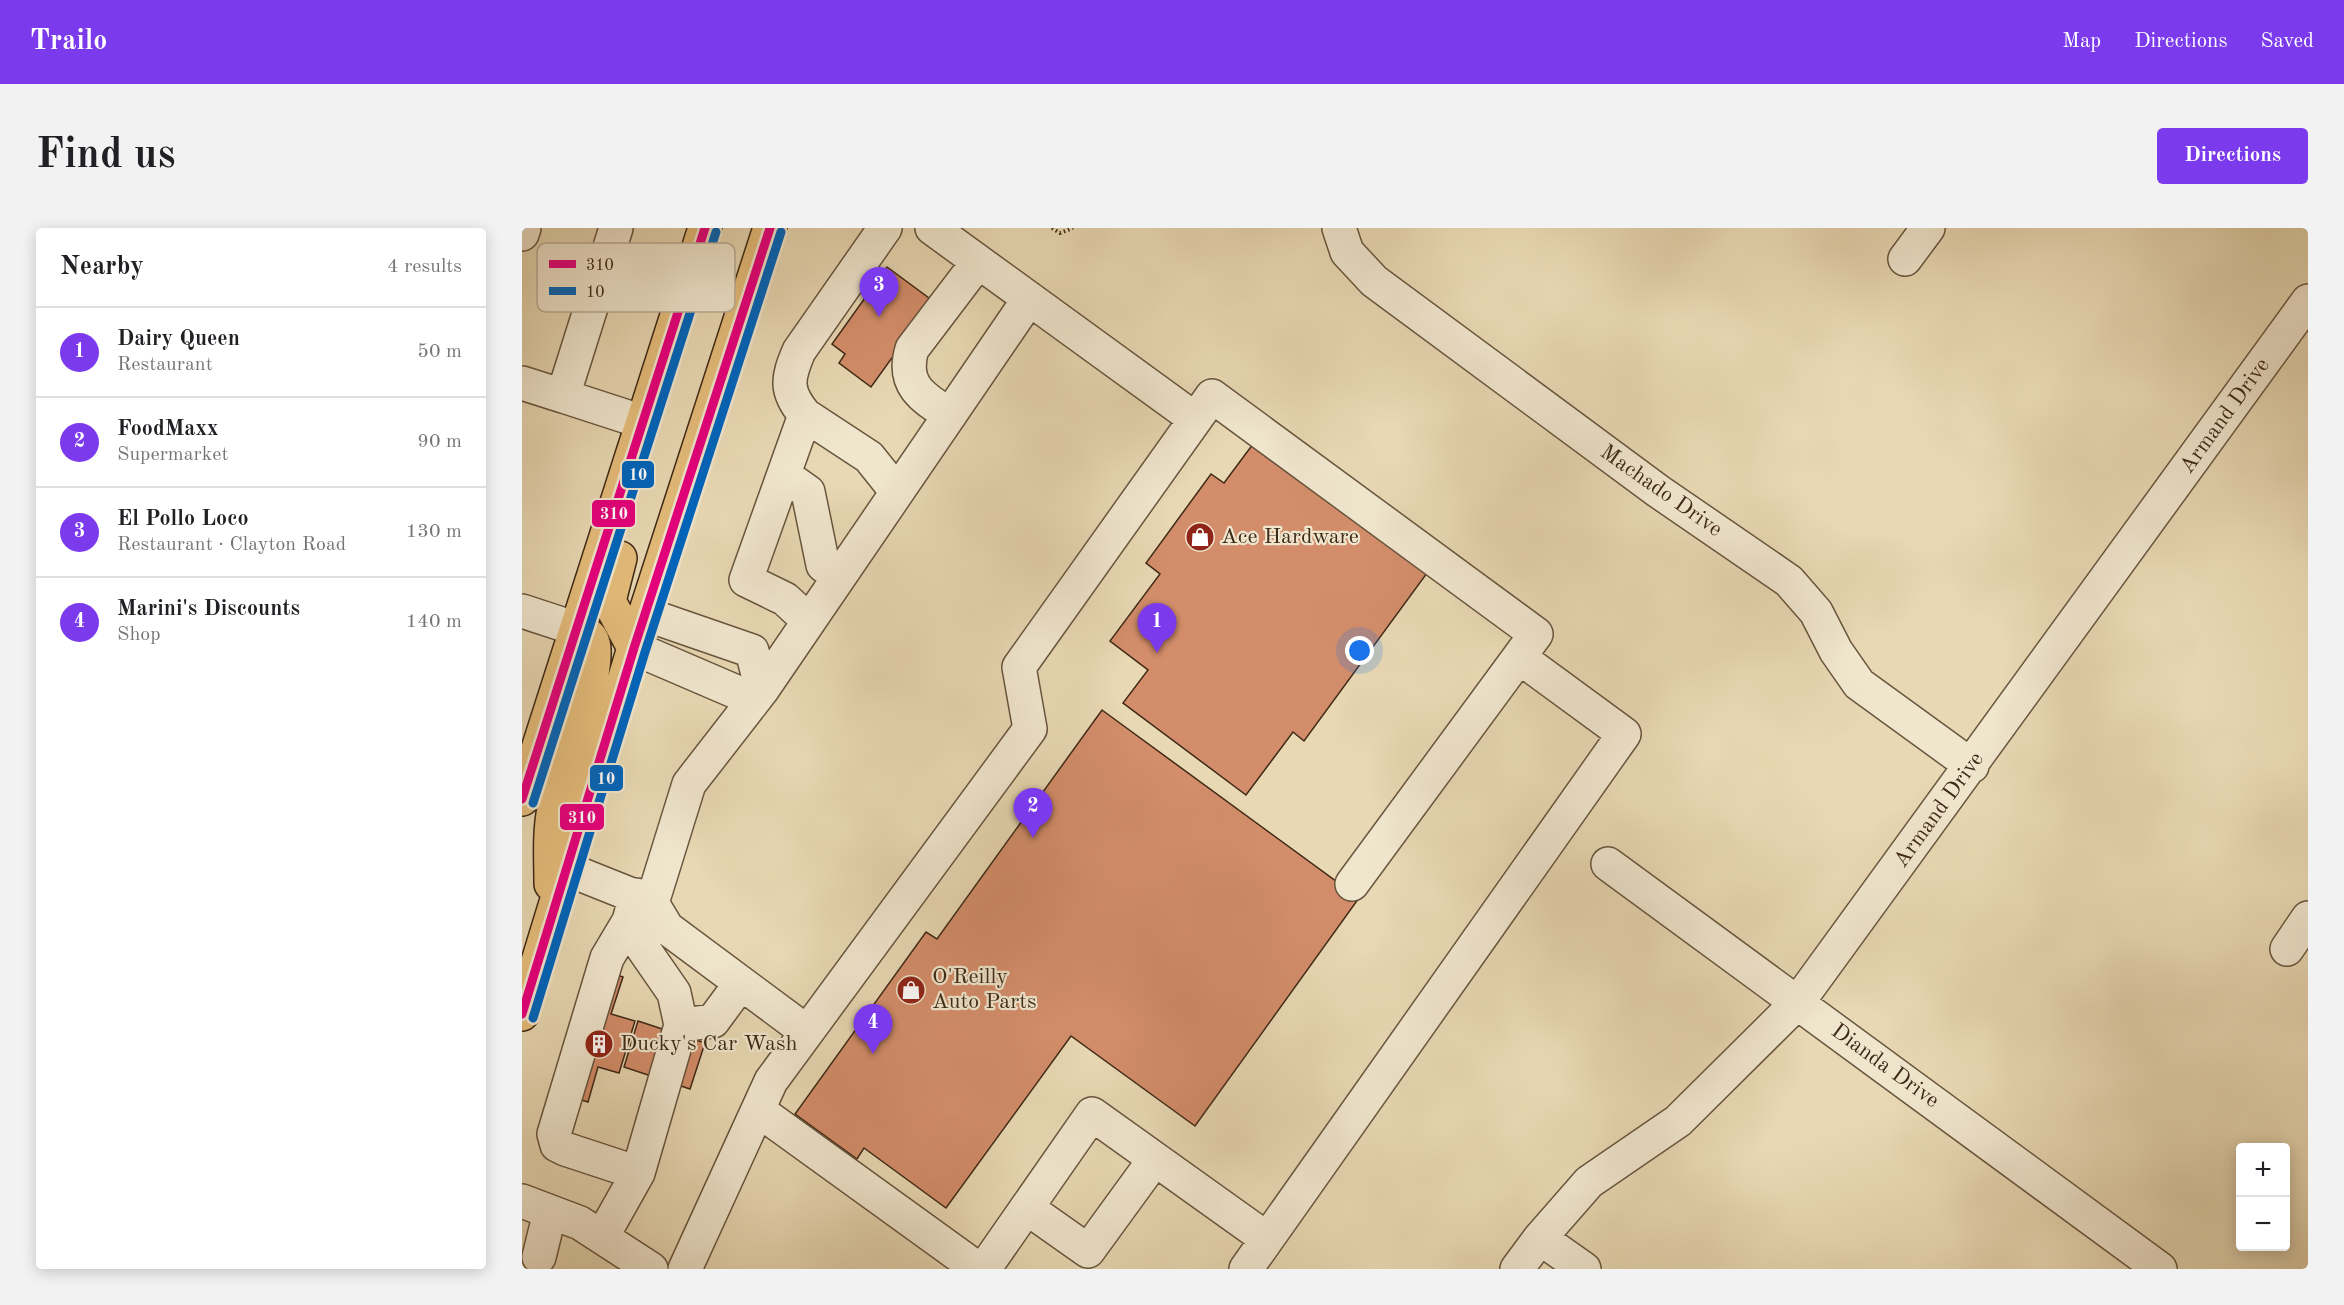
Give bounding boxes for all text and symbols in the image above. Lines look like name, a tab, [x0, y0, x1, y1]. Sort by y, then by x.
text: Trailo	[30, 28, 107, 56]
text: Map	[2062, 31, 2101, 52]
text: Directions	[2134, 31, 2228, 52]
text: Saved	[2261, 31, 2314, 52]
button: Directions	[2157, 128, 2308, 184]
text: Find us	[36, 135, 175, 177]
legend	[537, 243, 735, 312]
text: Nearby	[60, 254, 144, 280]
text: 4 results	[387, 257, 462, 277]
text: 310	[586, 258, 614, 274]
pin: 3	[860, 268, 898, 317]
text: 10	[586, 285, 605, 301]
text: Dairy Queen	[117, 328, 240, 350]
text: 1	[74, 342, 85, 362]
text: 50 m	[417, 342, 462, 362]
street label: Armand Drive	[2176, 354, 2274, 478]
text: Restaurant	[117, 355, 213, 375]
text: FoodMaxx	[117, 418, 218, 440]
text: 2	[74, 432, 85, 452]
text: 90 m	[417, 432, 462, 452]
street label: Machado Drive	[1596, 441, 1726, 541]
text: Supermarket	[117, 445, 228, 465]
line badge: 10	[621, 460, 655, 489]
text: 10	[629, 468, 647, 484]
line badge: 310	[591, 499, 636, 528]
text: 310	[600, 507, 628, 523]
text: El Pollo Loco	[117, 508, 249, 530]
shop icon: Ace Hardware	[1184, 521, 1216, 553]
text: 3	[74, 522, 85, 542]
text: 130 m	[406, 522, 462, 542]
place label: Ace Hardware	[1221, 526, 1359, 548]
text: Restaurant · Clayton Road	[117, 535, 346, 555]
text: Marini's Discounts	[117, 598, 300, 620]
pin: 1	[1138, 604, 1176, 653]
text: 4	[74, 612, 85, 632]
text: 140 m	[406, 612, 462, 632]
text: Shop	[117, 625, 161, 645]
your location	[1345, 636, 1374, 665]
street label: Armand Drive	[1890, 748, 1988, 872]
line badge: 10	[589, 764, 624, 792]
text: 10	[597, 772, 615, 788]
pin: 2	[1014, 788, 1052, 838]
line badge: 310	[559, 803, 605, 831]
text: 310	[568, 811, 596, 827]
place label: O'Reilly Auto Parts	[932, 966, 1036, 1013]
shop icon: O'Reilly Auto Parts	[895, 974, 927, 1006]
pin: 4	[854, 1004, 892, 1054]
street label: Dianda Drive	[1827, 1020, 1943, 1112]
building icon: Ducky's Car Wash	[583, 1028, 615, 1060]
place label: Ducky's Car Wash	[620, 1033, 798, 1055]
map controls	[2236, 1143, 2290, 1251]
button: +	[2236, 1143, 2290, 1197]
button: −	[2236, 1197, 2290, 1251]

